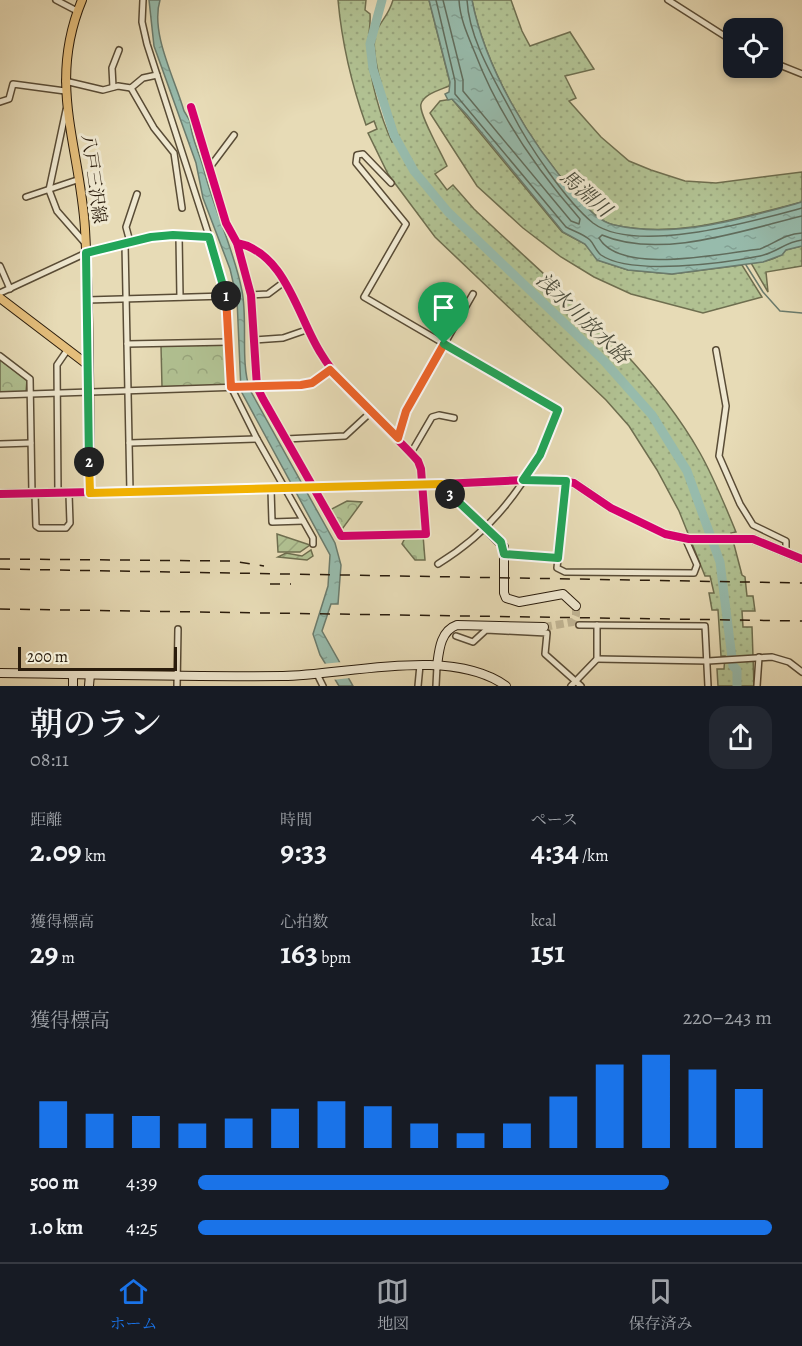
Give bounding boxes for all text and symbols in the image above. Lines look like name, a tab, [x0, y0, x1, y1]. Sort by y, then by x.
map controls	[723, 18, 783, 78]
button: locate	[723, 18, 783, 78]
street label: 八戸三沢線	[76, 133, 112, 225]
water label: 馬淵川	[554, 164, 619, 225]
water label: 浅水川放水路	[530, 267, 637, 371]
pin: 1	[211, 281, 241, 311]
pin	[418, 282, 469, 344]
text: 1	[223, 285, 229, 307]
icon: arrive	[427, 291, 460, 324]
pin: 2	[74, 447, 104, 477]
text: 2	[85, 451, 93, 473]
pin: 3	[435, 479, 465, 509]
text: 3	[447, 483, 453, 505]
scale bar	[18, 644, 177, 672]
text: 200 m	[27, 646, 68, 668]
text: 朝のラン	[30, 701, 162, 746]
button: share	[709, 706, 772, 769]
text: 08:11	[30, 746, 69, 773]
text: 距離	[30, 809, 62, 831]
text: 時間	[280, 809, 312, 831]
text: ペース	[531, 809, 578, 831]
text: 2.09	[30, 831, 82, 871]
text: 9:33	[280, 831, 327, 871]
text: 4:34	[531, 831, 579, 871]
text: km	[82, 845, 106, 867]
text: /km	[579, 845, 609, 867]
text: kcal	[531, 910, 556, 932]
text: 獲得標高	[30, 911, 94, 933]
text: 心拍数	[280, 911, 328, 933]
text: 151	[531, 932, 565, 972]
text: 29	[30, 933, 58, 973]
text: 163	[280, 933, 318, 973]
text: m	[58, 947, 75, 969]
text: bpm	[318, 947, 351, 969]
text: 220–243 m	[683, 1004, 772, 1031]
text: 獲得標高	[30, 1007, 110, 1034]
text: 500 m	[30, 1169, 79, 1196]
text: 4:39	[126, 1169, 157, 1196]
text: 1.0 km	[30, 1214, 83, 1241]
text: 4:25	[126, 1214, 158, 1241]
tab: ホーム	[109, 1275, 158, 1335]
tab: 地図	[376, 1275, 409, 1335]
tab: 保存済み	[628, 1275, 692, 1335]

